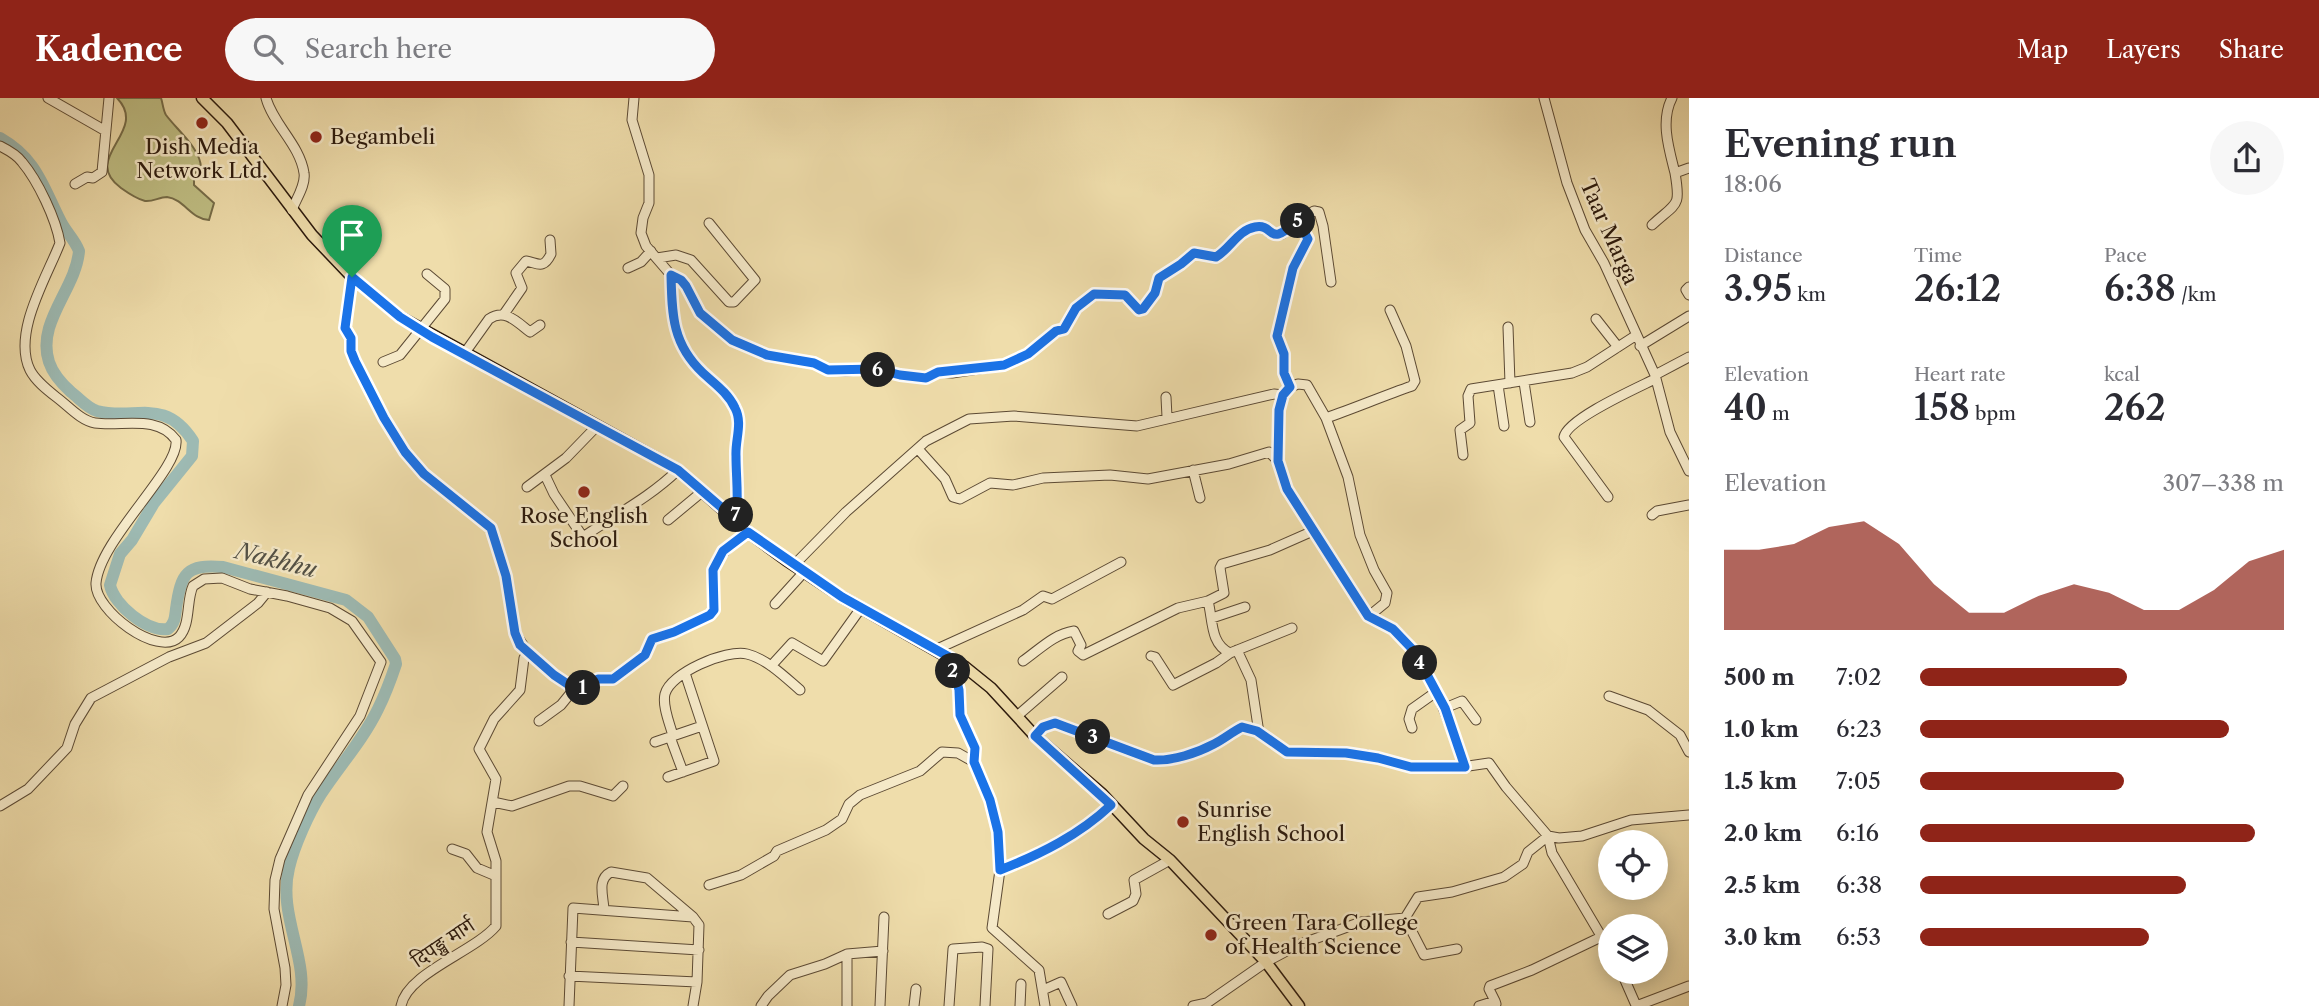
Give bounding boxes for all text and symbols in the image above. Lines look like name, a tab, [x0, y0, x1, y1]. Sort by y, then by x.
search box	[225, 18, 715, 81]
text: Kadence	[35, 29, 183, 70]
icon: search	[249, 30, 287, 68]
text: Search here	[305, 33, 452, 65]
text: Map	[2017, 35, 2068, 64]
text: Layers	[2106, 35, 2181, 64]
text: Share	[2219, 35, 2284, 64]
marker: Dish Media Network Ltd.	[194, 115, 210, 131]
text: Evening run	[1724, 120, 1957, 167]
button: share	[2210, 121, 2284, 195]
place label: Begambeli	[330, 124, 435, 149]
marker: Begambeli	[308, 129, 324, 145]
place label: Dish Media Network Ltd.	[136, 134, 268, 183]
text: 18:06	[1724, 170, 1782, 198]
street label: Taar Marga	[1575, 175, 1644, 289]
pin: 5	[1280, 204, 1316, 238]
pin	[322, 205, 382, 277]
text: 5	[1292, 209, 1303, 232]
icon: arrive	[333, 216, 371, 254]
text: Distance	[1724, 244, 1803, 267]
text: Time	[1914, 244, 1962, 267]
text: Pace	[2104, 244, 2147, 267]
text: 3.95	[1724, 267, 1792, 310]
text: 26:12	[1914, 267, 2001, 310]
text: 6:38	[2104, 267, 2176, 310]
text: km	[1792, 283, 1826, 306]
text: /km	[2176, 283, 2216, 306]
pin: 6	[860, 352, 896, 388]
text: 6	[872, 358, 883, 381]
text: Elevation	[1724, 363, 1809, 386]
text: Heart rate	[1914, 363, 2006, 386]
text: kcal	[2104, 363, 2140, 386]
text: 40	[1724, 386, 1767, 429]
text: 158	[1914, 386, 1970, 429]
text: 262	[2104, 386, 2166, 429]
text: m	[1767, 402, 1790, 425]
text: bpm	[1970, 402, 2016, 425]
text: Elevation	[1724, 469, 1827, 497]
text: 307–338 m	[2162, 469, 2284, 497]
marker: Rose English School	[576, 484, 592, 500]
pin: 7	[718, 498, 754, 532]
place label: Rose English School	[520, 503, 648, 552]
text: 7	[731, 503, 740, 526]
water label: Nakhhu	[231, 536, 320, 584]
pin: 4	[1402, 646, 1438, 680]
text: 4	[1414, 651, 1425, 674]
pin: 2	[936, 654, 970, 688]
text: 2	[947, 659, 958, 682]
text: 500 m	[1724, 663, 1795, 691]
text: 7:02	[1836, 663, 1882, 691]
pin: 1	[566, 670, 600, 706]
text: 1	[578, 676, 587, 699]
text: 1.0 km	[1724, 715, 1799, 743]
text: 6:23	[1836, 715, 1882, 743]
pin: 3	[1076, 720, 1110, 754]
text: 3	[1087, 725, 1098, 748]
text: 1.5 km	[1724, 767, 1797, 795]
text: 7:05	[1836, 767, 1881, 795]
place label: Sunrise English School	[1197, 797, 1345, 846]
marker: Sunrise English School	[1175, 814, 1191, 830]
text: 2.0 km	[1724, 819, 1802, 847]
text: 6:16	[1836, 819, 1879, 847]
map controls	[1598, 830, 1668, 984]
button: locate	[1598, 830, 1668, 900]
text: 2.5 km	[1724, 871, 1800, 899]
text: 6:38	[1836, 871, 1882, 899]
place label: Green Tara College of Health Science	[1225, 910, 1418, 959]
street label: दिपङ्ख मार्ग	[406, 912, 480, 974]
button: layers	[1598, 914, 1668, 984]
text: 3.0 km	[1724, 923, 1802, 951]
text: 6:53	[1836, 923, 1881, 951]
marker: Green Tara College of Health Science	[1203, 927, 1219, 943]

